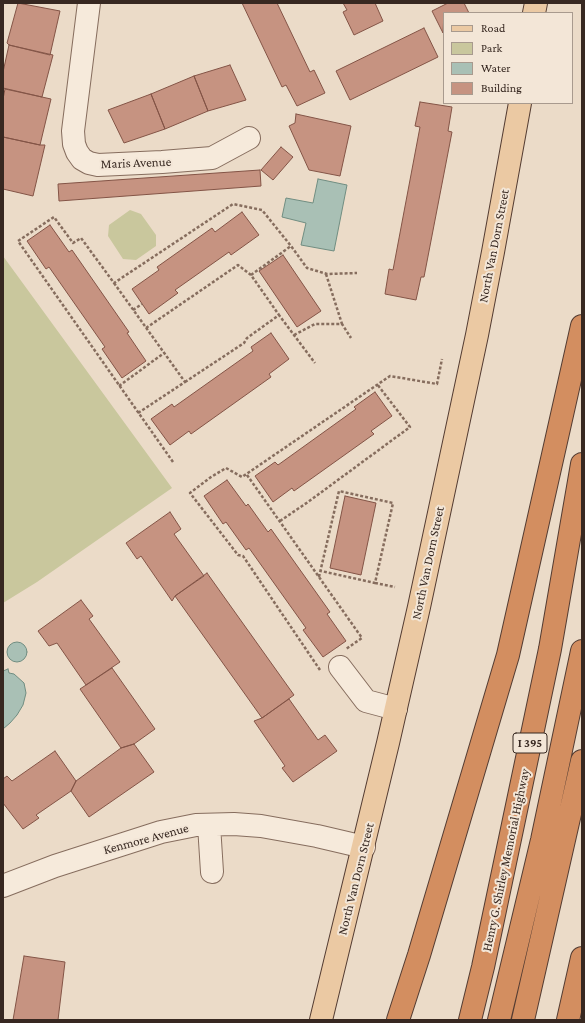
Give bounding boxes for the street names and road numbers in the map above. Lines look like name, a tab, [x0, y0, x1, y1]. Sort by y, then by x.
street label: Maris Avenue	[100, 154, 172, 172]
street label: North Van Dorn Street	[475, 188, 513, 304]
street label: North Van Dorn Street	[408, 505, 448, 621]
road number: I 395	[513, 733, 547, 753]
street label: Henry G. Shirley Memorial Highway	[479, 767, 533, 953]
street label: Kenmore Avenue	[102, 820, 190, 858]
street label: North Van Dorn Street	[335, 821, 377, 937]

